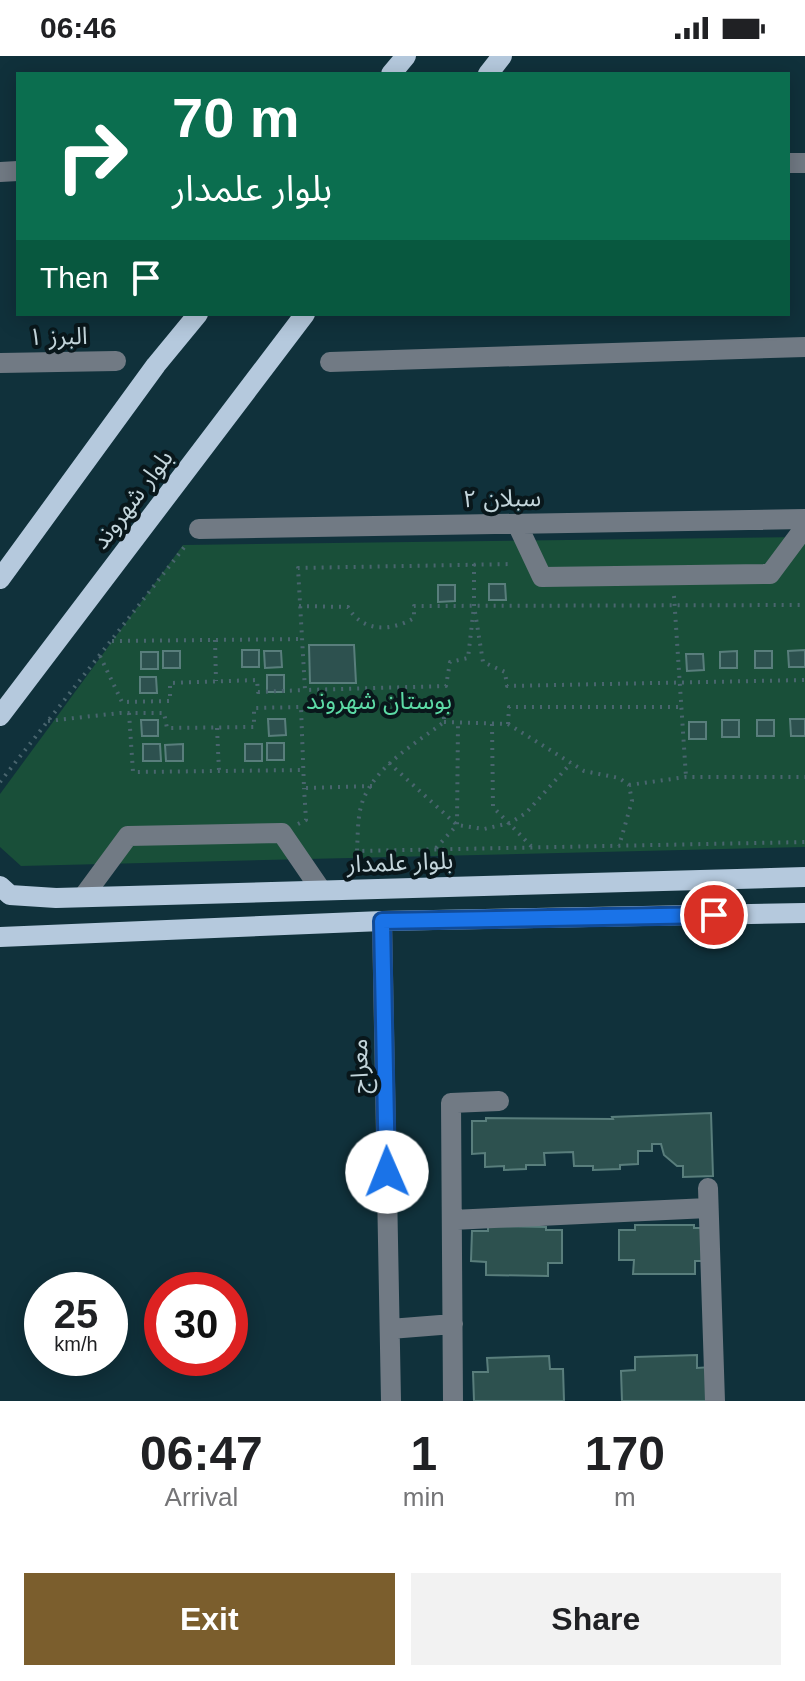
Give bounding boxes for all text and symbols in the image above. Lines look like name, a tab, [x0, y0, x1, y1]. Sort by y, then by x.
text: 06:46	[40, 11, 117, 44]
text: 70 m	[172, 86, 300, 149]
icon: right	[40, 104, 144, 208]
text: بلوار علمدار	[172, 168, 332, 209]
icon: arrive	[124, 256, 168, 300]
text: Then	[40, 261, 108, 294]
street label: البرز ۱	[28, 322, 88, 351]
street label: بلوار شهروند	[86, 444, 179, 554]
street label: سبلان ۲	[463, 484, 541, 513]
park label: بوستان شهروند	[306, 687, 452, 715]
street label: بلوار علمدار	[345, 847, 454, 878]
pin	[680, 881, 748, 949]
icon: arrive	[692, 893, 736, 937]
street label: معراج	[345, 1038, 377, 1094]
position arrow	[345, 1130, 429, 1214]
speed limit sign: 30	[144, 1272, 248, 1376]
text: 25	[54, 1292, 98, 1336]
text: km/h	[54, 1333, 98, 1355]
text: 06:47	[140, 1427, 263, 1480]
text: 1	[410, 1427, 437, 1480]
text: 170	[585, 1427, 665, 1480]
text: Arrival	[165, 1482, 238, 1512]
text: min	[403, 1482, 445, 1512]
text: m	[614, 1482, 636, 1512]
button: Exit	[24, 1573, 395, 1665]
button: Share	[411, 1573, 781, 1665]

